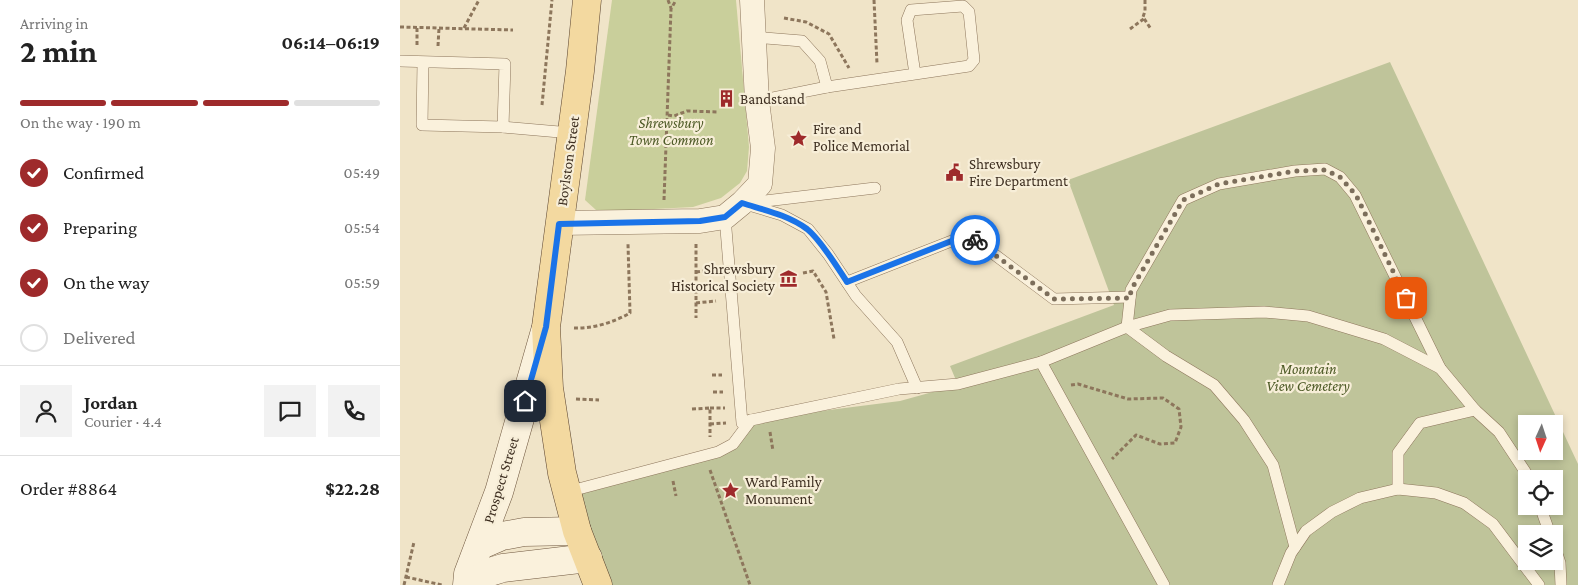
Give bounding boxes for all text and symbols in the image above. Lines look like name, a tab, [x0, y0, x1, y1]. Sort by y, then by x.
text: Arriving in	[20, 15, 88, 32]
text: 06:14–06:19	[281, 32, 380, 53]
text: 2 min	[20, 33, 97, 69]
building icon: Bandstand	[716, 89, 736, 109]
place label: Bandstand	[740, 91, 805, 107]
text: On the way · 190 m	[20, 114, 141, 131]
street label: Boylston Street	[554, 114, 583, 207]
park label: Shrewsbury Town Common	[628, 115, 714, 148]
place label: Fire and Police Memorial	[813, 121, 910, 154]
place icon: Fire and Police Memorial	[789, 128, 809, 148]
place label: Shrewsbury Fire Department	[969, 156, 1069, 190]
icon: check	[20, 159, 48, 187]
text: Confirmed	[63, 162, 144, 183]
public building icon: Shrewsbury Fire Department	[945, 163, 965, 183]
text: 05:49	[344, 164, 380, 181]
icon: check	[20, 214, 48, 242]
courier	[950, 215, 1000, 265]
text: Preparing	[63, 217, 137, 238]
text: 05:54	[344, 219, 380, 236]
icon: bike	[961, 226, 989, 254]
place label: Shrewsbury Historical Society	[671, 261, 775, 295]
museum icon: Shrewsbury Historical Society	[779, 268, 799, 288]
icon: check	[20, 269, 48, 297]
text: On the way	[63, 272, 149, 293]
text: 05:59	[344, 274, 380, 291]
pin	[1385, 277, 1427, 319]
icon: bag	[1392, 284, 1420, 312]
text: Delivered	[63, 327, 136, 348]
park label: Mountain View Cemetery	[1266, 361, 1350, 395]
pin	[504, 380, 546, 422]
button: person	[20, 385, 72, 437]
button: chat	[264, 385, 316, 437]
button: phone	[328, 385, 380, 437]
icon: home	[511, 387, 539, 415]
text: Jordan	[84, 392, 138, 413]
text: Courier · 4.4	[84, 413, 162, 430]
north arrow	[1518, 415, 1562, 460]
map controls	[1518, 415, 1563, 570]
street label: Prospect Street	[480, 434, 523, 525]
button: locate	[1518, 470, 1563, 515]
place label: Ward Family Monument	[745, 474, 822, 507]
text: Order #8864	[20, 478, 117, 499]
text: $22.28	[325, 478, 380, 499]
place icon: Ward Family Monument	[721, 481, 741, 501]
button: layers	[1518, 525, 1563, 570]

